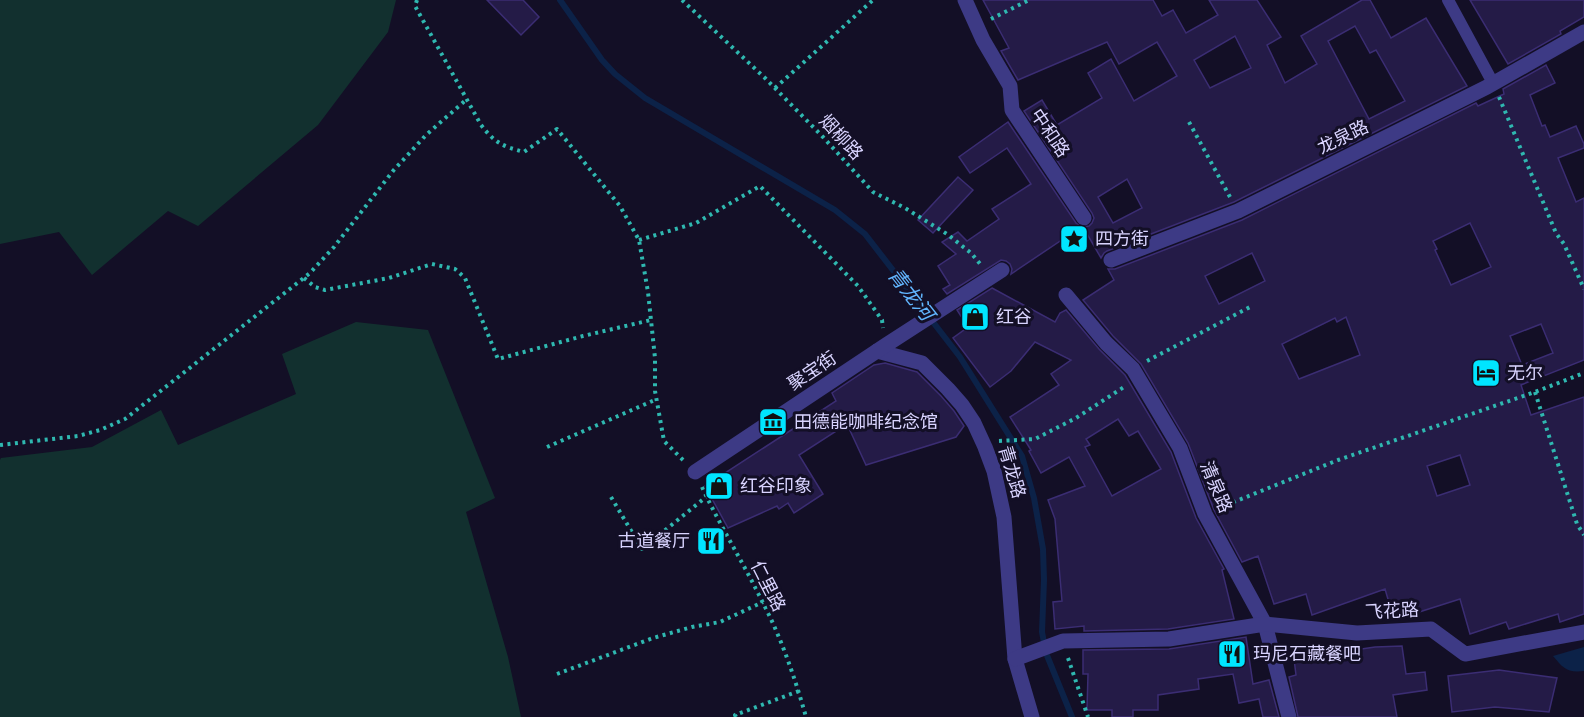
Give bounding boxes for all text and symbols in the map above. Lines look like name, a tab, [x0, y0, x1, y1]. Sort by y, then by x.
street label: 中和路	[1026, 104, 1074, 162]
street label: 烟柳路	[815, 110, 867, 164]
street label: 龙泉路	[1314, 115, 1372, 159]
place icon: 四方街	[1058, 223, 1090, 255]
place label: 四方街	[1095, 228, 1149, 250]
water label: 青龙河	[883, 263, 941, 328]
shop icon: 红谷	[959, 301, 991, 333]
place label: 红谷	[996, 306, 1032, 328]
street label: 聚宝街	[783, 347, 841, 395]
hotel icon: 无尔	[1470, 357, 1502, 389]
place label: 无尔	[1507, 362, 1543, 384]
museum icon: 田德能咖啡纪念馆	[757, 406, 789, 438]
place label: 田德能咖啡纪念馆	[794, 411, 938, 433]
street label: 青龙路	[994, 443, 1030, 501]
street label: 清泉路	[1195, 458, 1237, 516]
shop icon: 红谷印象	[703, 470, 735, 502]
place label: 红谷印象	[740, 475, 812, 497]
restaurant icon: 古道餐厅	[695, 525, 727, 557]
place label: 古道餐厅	[618, 530, 690, 552]
street label: 仁里路	[746, 557, 790, 615]
street label: 飞花路	[1364, 599, 1420, 623]
restaurant icon: 玛尼石藏餐吧	[1216, 638, 1248, 670]
place label: 玛尼石藏餐吧	[1253, 643, 1361, 665]

